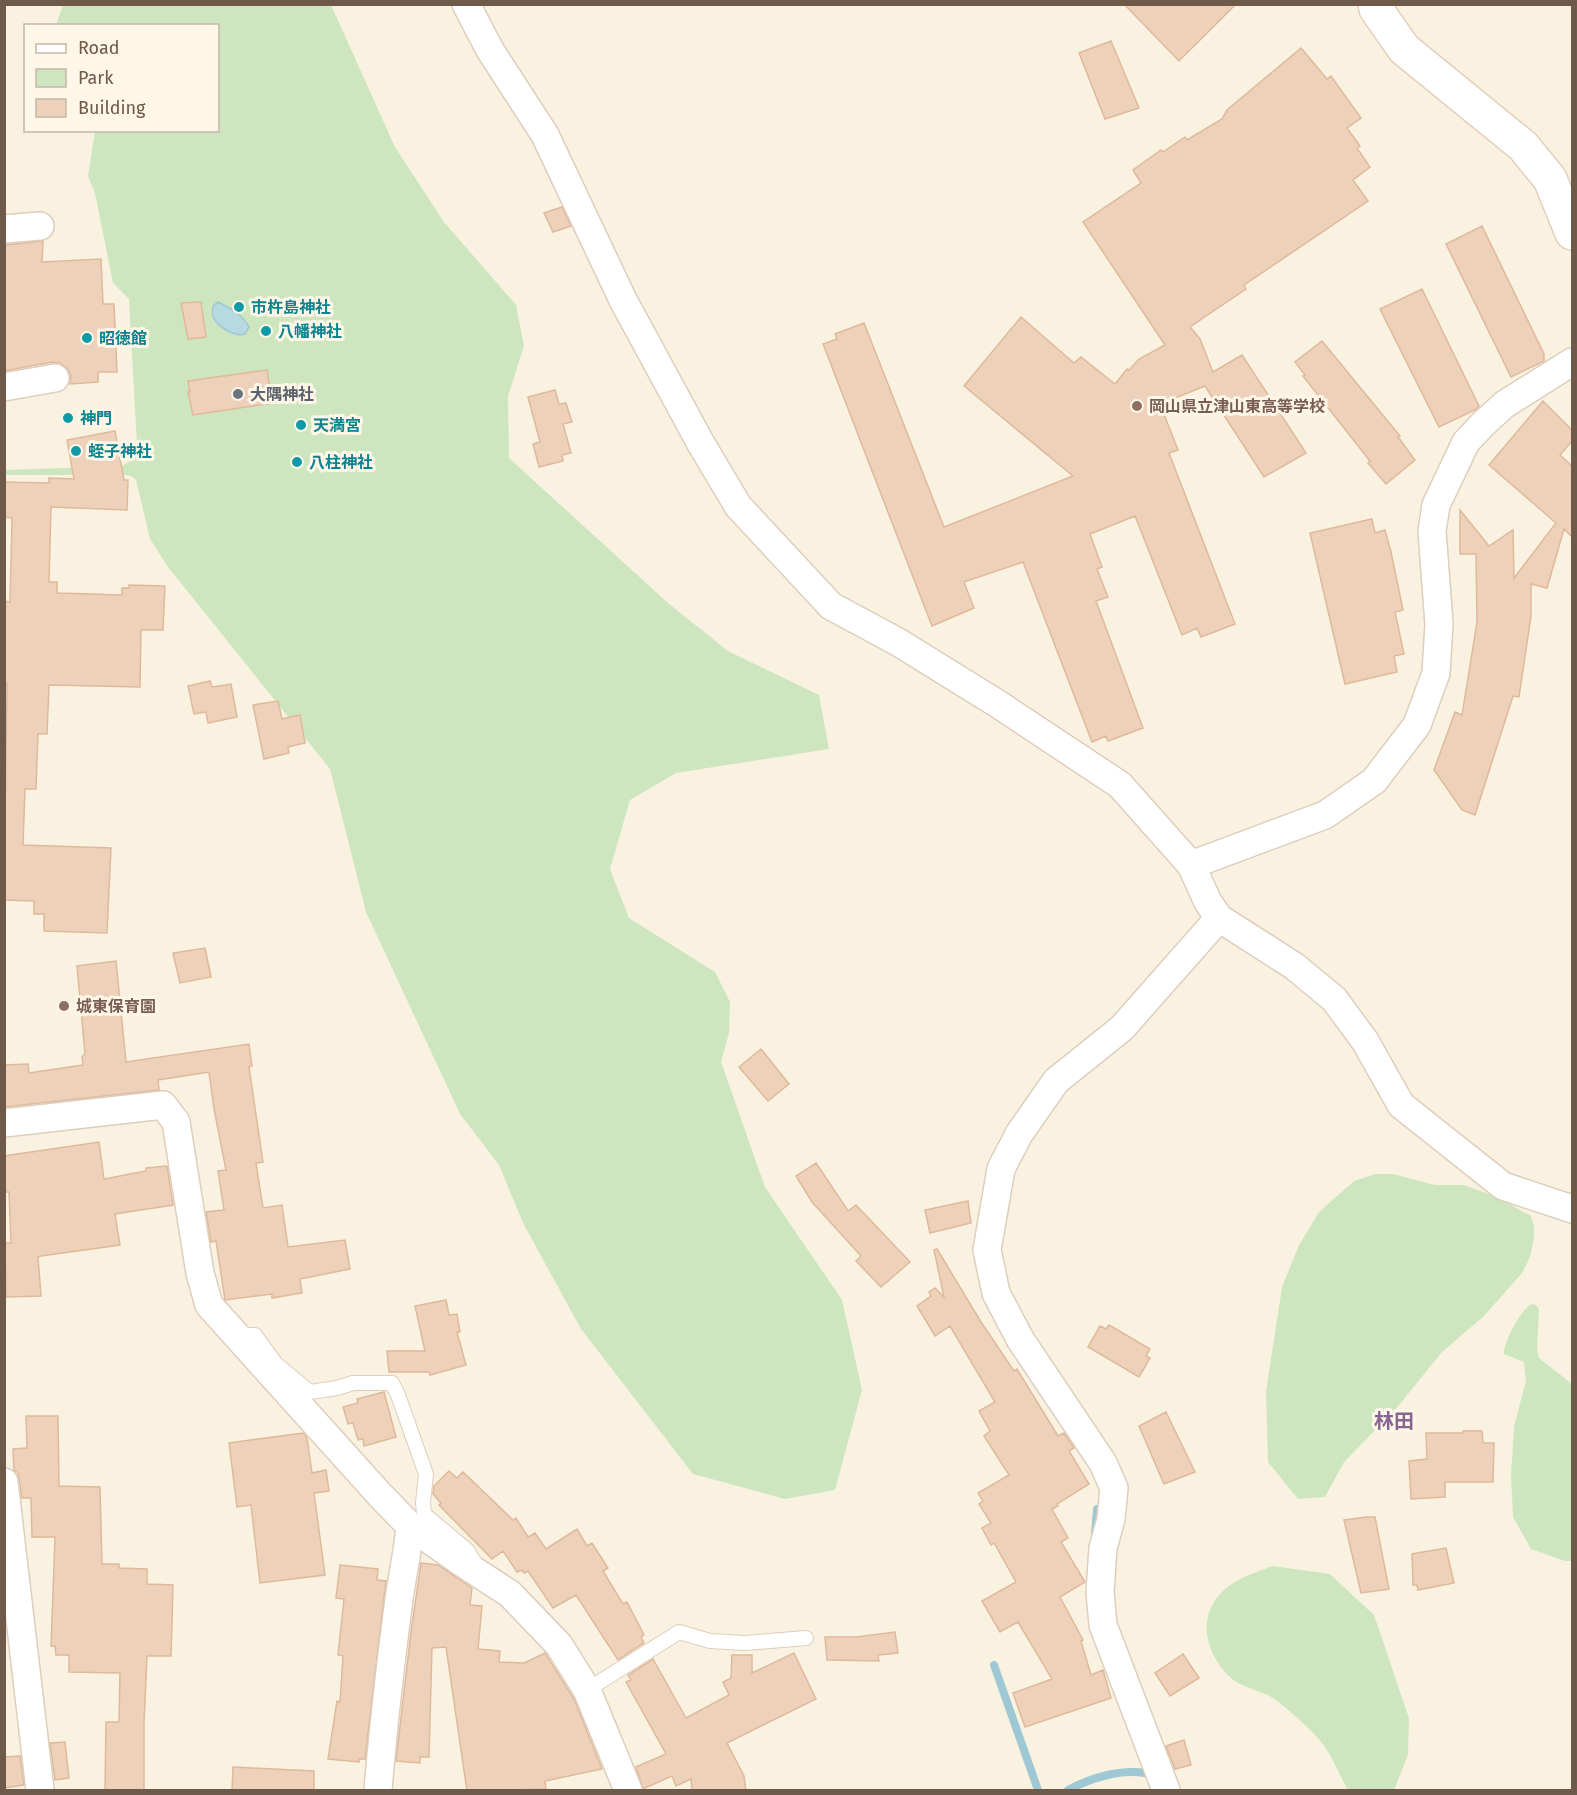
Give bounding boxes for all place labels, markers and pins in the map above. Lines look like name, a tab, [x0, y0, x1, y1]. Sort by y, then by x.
place label: 市杵島神社	[251, 298, 331, 317]
marker: 市杵島神社	[232, 300, 246, 314]
place label: 八幡神社	[278, 322, 342, 341]
marker: 八幡神社	[259, 324, 273, 338]
place label: 昭徳館	[99, 329, 147, 348]
marker: 昭徳館	[80, 331, 94, 345]
place label: 大隅神社	[250, 385, 314, 404]
marker: 大隅神社	[231, 387, 245, 401]
place label: 岡山県立津山東高等学校	[1149, 397, 1325, 416]
marker: 岡山県立津山東高等学校	[1130, 399, 1144, 413]
place label: 神門	[80, 409, 112, 428]
marker: 神門	[61, 411, 75, 425]
place label: 天満宮	[313, 416, 361, 435]
marker: 天満宮	[294, 418, 308, 432]
place label: 蛭子神社	[88, 442, 152, 461]
marker: 蛭子神社	[69, 444, 83, 458]
place label: 八柱神社	[309, 453, 373, 472]
marker: 八柱神社	[290, 455, 304, 469]
place label: 城東保育園	[76, 997, 156, 1016]
marker: 城東保育園	[57, 999, 71, 1013]

